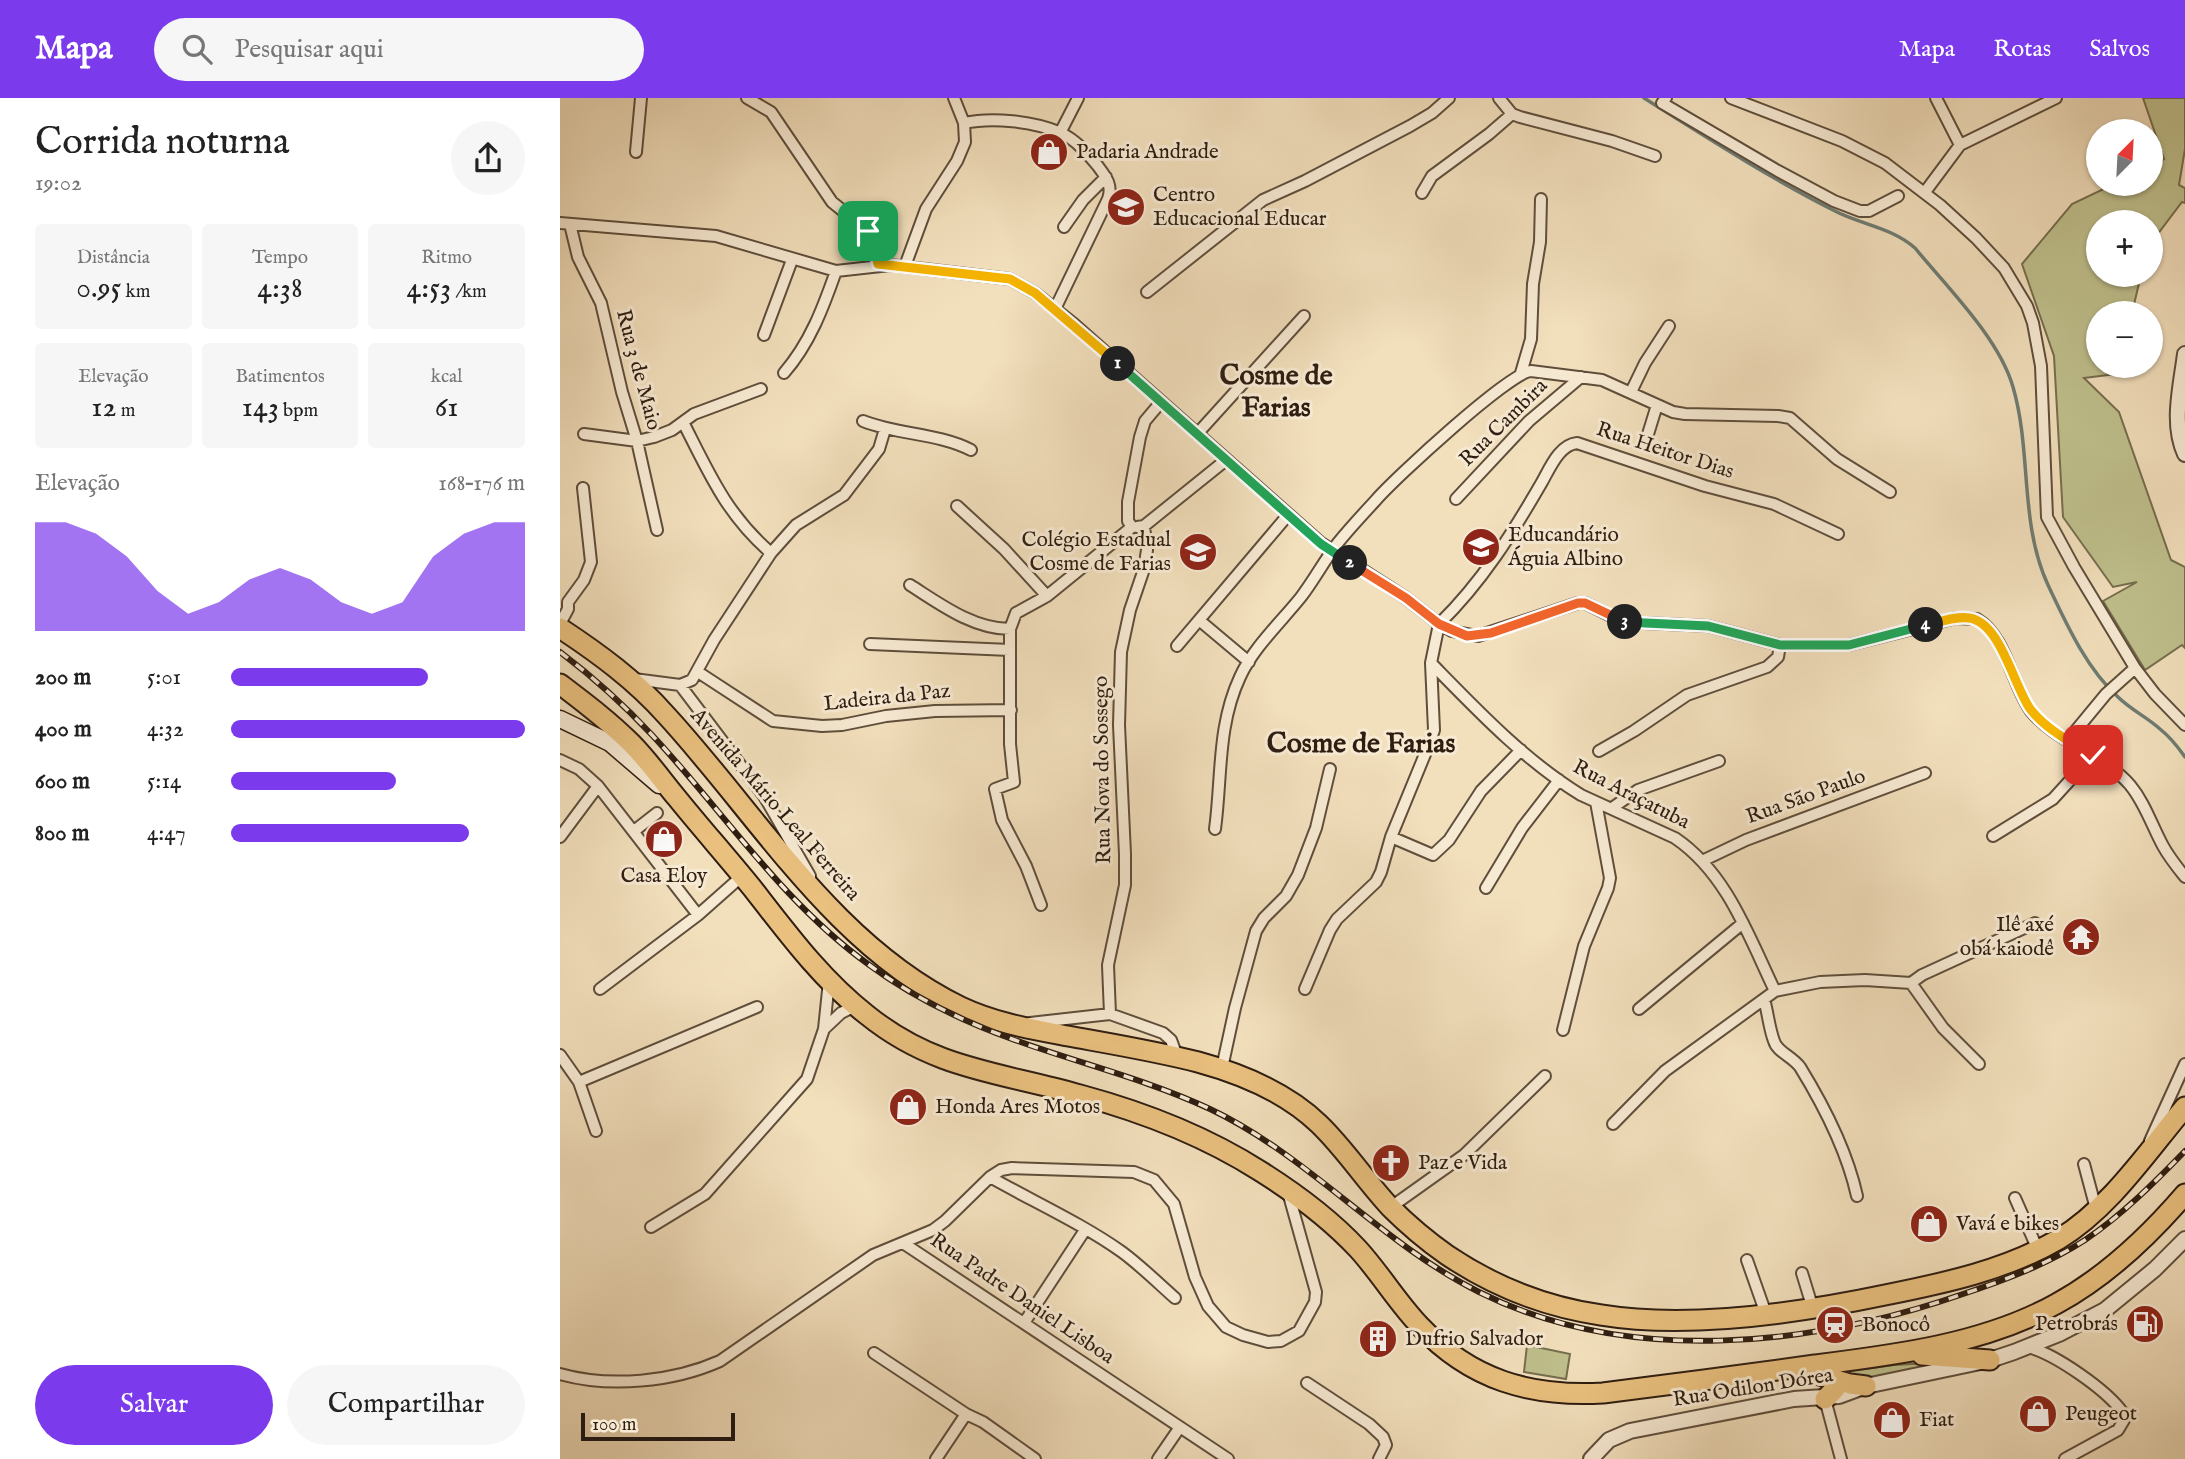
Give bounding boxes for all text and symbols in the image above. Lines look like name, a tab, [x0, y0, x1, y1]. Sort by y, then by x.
search box	[154, 18, 644, 81]
text: Mapa	[35, 28, 112, 70]
icon: search	[178, 30, 216, 68]
text: Pesquisar aqui	[234, 33, 384, 66]
text: Mapa	[1899, 34, 1955, 65]
text: Rotas	[1993, 34, 2051, 65]
text: Salvos	[2089, 34, 2150, 65]
text: Corrida noturna	[35, 119, 290, 167]
north arrow	[2086, 119, 2163, 196]
map controls	[2086, 119, 2163, 378]
button: share	[451, 121, 525, 195]
shop icon: Padaria Andrade	[1028, 131, 1070, 173]
place label: Padaria Andrade	[1076, 139, 1219, 166]
text: 19:02	[35, 169, 82, 198]
place label: Centro Educacional Educar	[1153, 182, 1327, 233]
school or university icon: Centro Educacional Educar	[1105, 186, 1147, 228]
pin	[838, 201, 898, 261]
button: +	[2086, 210, 2163, 287]
icon: arrive	[849, 212, 887, 250]
text: Distância	[77, 246, 150, 270]
text: Tempo	[252, 246, 308, 270]
text: Ritmo	[421, 246, 472, 270]
text: 0.95	[76, 270, 121, 308]
text: 4:38	[257, 270, 303, 308]
text: 4:53	[407, 270, 451, 308]
text: km	[121, 280, 150, 304]
text: /km	[451, 280, 487, 304]
button: −	[2086, 301, 2163, 378]
street label: Rua 3 de Maio	[609, 307, 667, 433]
pin: 1	[1100, 346, 1136, 382]
text: 1	[1114, 351, 1121, 375]
district label: Cosme de Farias	[1219, 359, 1333, 426]
text: Elevação	[78, 365, 148, 389]
text: Batimentos	[235, 365, 325, 389]
text: kcal	[431, 365, 463, 389]
street label: Rua Cambira	[1454, 372, 1555, 473]
text: 12	[91, 389, 117, 427]
text: 143	[242, 389, 279, 427]
text: 61	[435, 389, 459, 427]
text: m	[117, 399, 135, 423]
text: bpm	[279, 399, 318, 423]
street label: Rua Heitor Dias	[1593, 416, 1737, 486]
text: Elevação	[35, 469, 120, 498]
text: 168–176 m	[438, 469, 525, 498]
place label: Educandário Águia Albino	[1507, 522, 1623, 573]
school or university icon: Educandário Águia Albino	[1460, 526, 1502, 568]
place label: Colégio Estadual Cosme de Farias	[1022, 527, 1171, 578]
school or university icon: Colégio Estadual Cosme de Farias	[1177, 531, 1219, 573]
pin: 2	[1332, 546, 1368, 580]
text: 2	[1345, 550, 1354, 574]
pin: 3	[1608, 604, 1642, 640]
pin: 4	[1908, 608, 1944, 642]
text: 3	[1621, 609, 1628, 633]
text: 4	[1921, 612, 1930, 636]
text: 200 m	[35, 663, 91, 692]
text: 5:01	[147, 663, 181, 692]
street label: Rua Nova do Sossego	[1088, 676, 1118, 864]
street label: Ladeira da Paz	[822, 678, 952, 718]
street label: Avenida Mário Leal Ferreira	[683, 702, 867, 908]
text: 400 m	[35, 715, 92, 744]
text: 4:32	[147, 715, 184, 744]
pin	[2063, 725, 2123, 785]
district label: Cosme de Farias	[1267, 727, 1455, 762]
icon: check	[2074, 736, 2112, 774]
street label: Rua Araçatuba	[1568, 754, 1695, 836]
street label: Rua São Paulo	[1743, 763, 1869, 831]
text: 600 m	[35, 767, 90, 796]
text: 5:14	[147, 767, 181, 796]
shop icon: Casa Eloy	[643, 818, 685, 860]
text: 800 m	[35, 819, 89, 848]
text: 4:47	[147, 819, 186, 848]
place label: Casa Eloy	[621, 863, 708, 890]
place label: Ilê axé obá kaiodê	[1960, 912, 2054, 963]
temple icon: Ilê axé obá kaiodê	[2060, 916, 2102, 958]
shop icon: Honda Ares Motos	[887, 1086, 929, 1128]
place label: Honda Ares Motos	[935, 1094, 1100, 1121]
church icon: Paz e Vida	[1370, 1142, 1412, 1184]
place label: Paz e Vida	[1418, 1150, 1508, 1177]
shop icon: Vavá e bikes	[1908, 1203, 1950, 1245]
place label: Vavá e bikes	[1955, 1211, 2059, 1238]
street label: Rua Padre Daniel Lisboa	[925, 1227, 1120, 1371]
fuel station icon: Petrobrás	[2124, 1303, 2166, 1345]
station icon: Bonocô	[1814, 1304, 1856, 1346]
place label: Petrobrás	[2035, 1311, 2118, 1338]
place label: Bonocô	[1862, 1312, 1930, 1339]
building icon: Dufrio Salvador	[1357, 1318, 1399, 1360]
place label: Dufrio Salvador	[1405, 1326, 1544, 1353]
street label: Rua Odilon Dórea	[1671, 1362, 1836, 1414]
button: Salvar	[35, 1365, 273, 1445]
button: Compartilhar	[287, 1365, 525, 1445]
shop icon: Peugeot	[2017, 1393, 2059, 1435]
shop icon: Fiat	[1871, 1399, 1913, 1441]
place label: Peugeot	[2065, 1401, 2137, 1428]
place label: Fiat	[1919, 1407, 1954, 1434]
scale bar	[581, 1410, 735, 1442]
text: 100 m	[592, 1413, 636, 1437]

